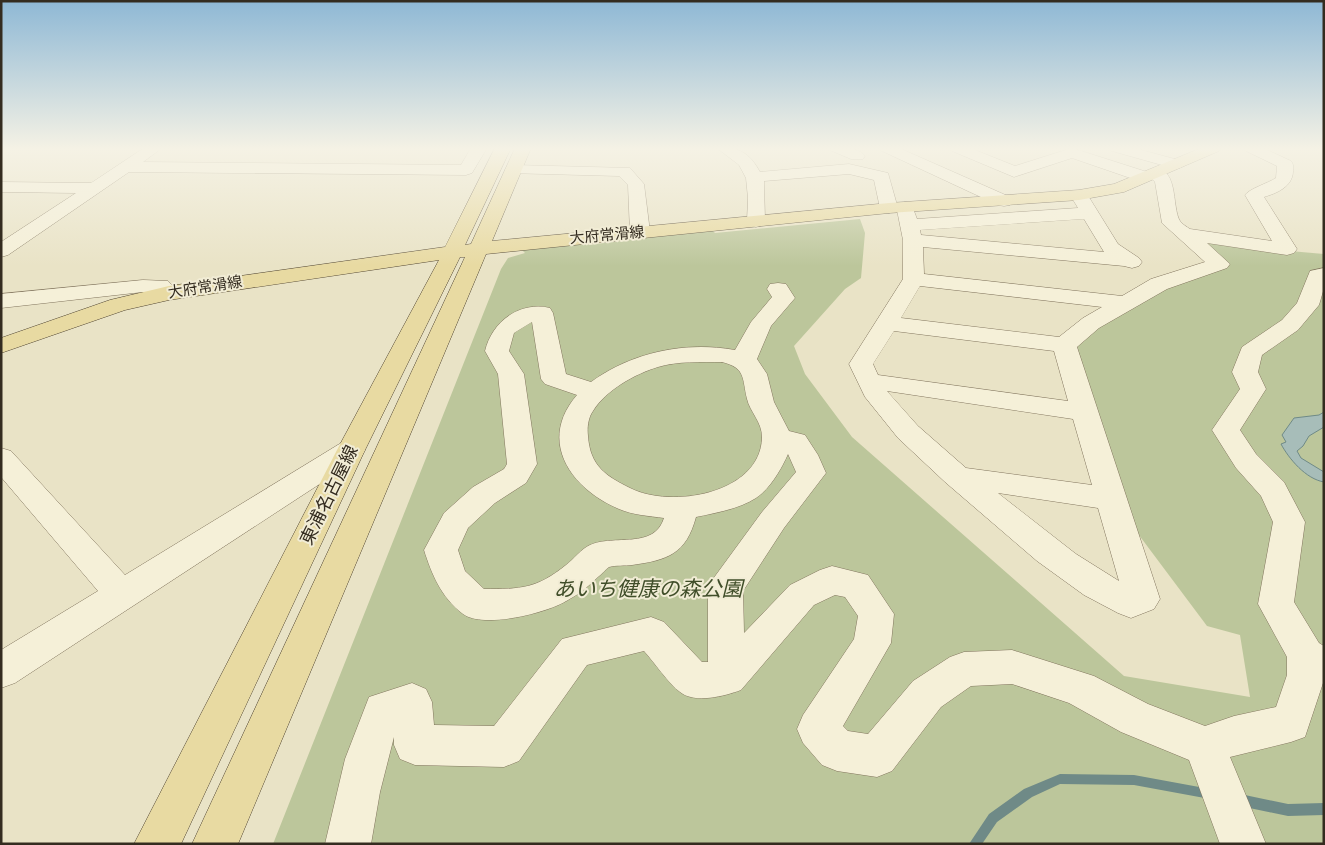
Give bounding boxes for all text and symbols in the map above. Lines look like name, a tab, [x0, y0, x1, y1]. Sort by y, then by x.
street label: 大府常滑線	[569, 222, 645, 247]
street label: 大府常滑線	[166, 271, 243, 302]
street label: 東浦名古屋線	[295, 441, 363, 548]
park label: あいち健康の森公園	[554, 574, 745, 602]

